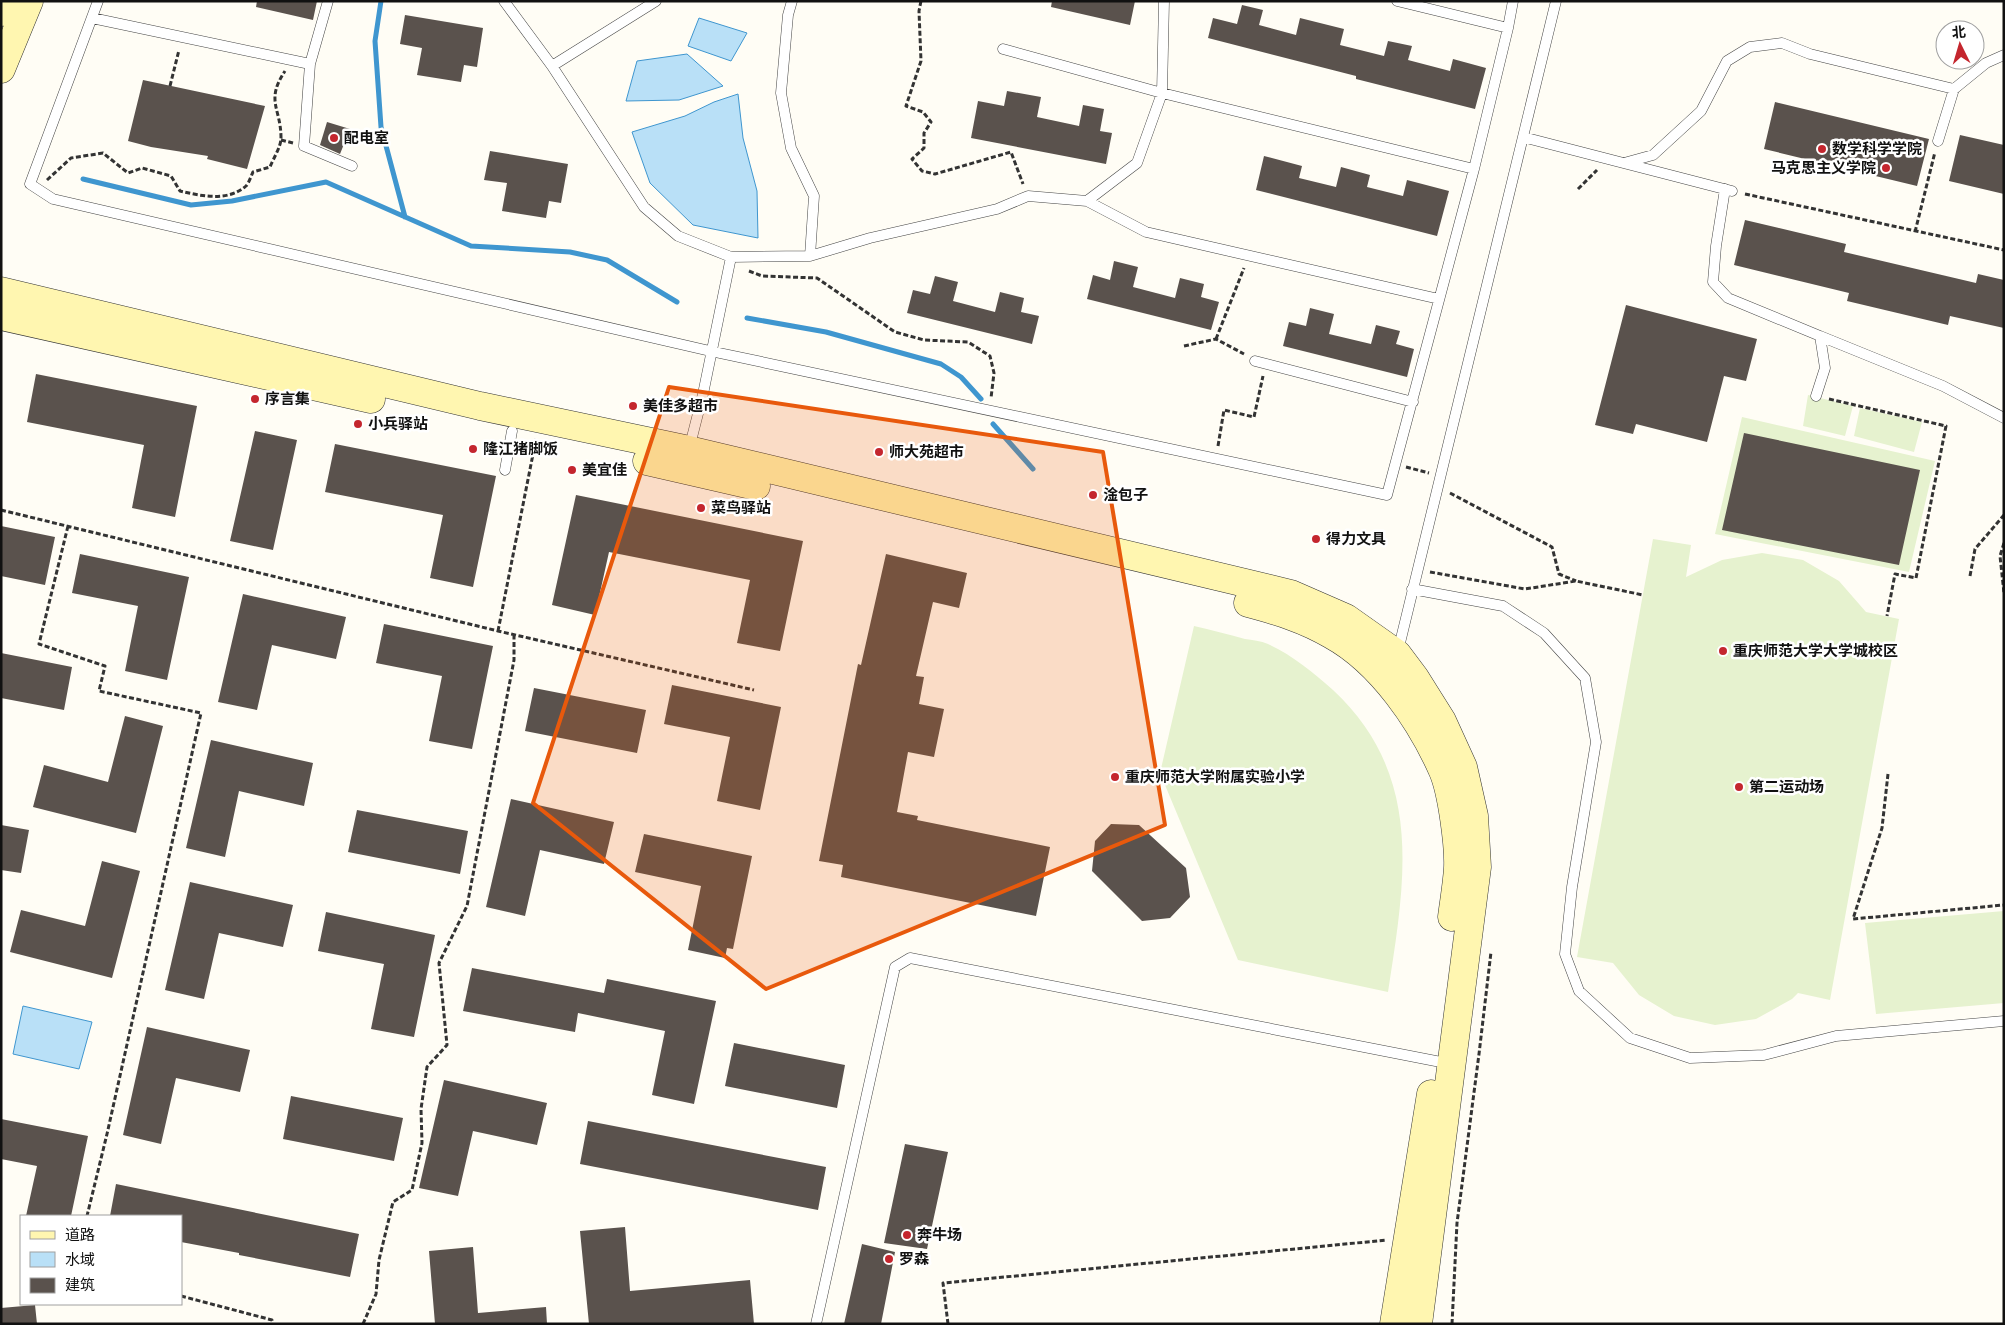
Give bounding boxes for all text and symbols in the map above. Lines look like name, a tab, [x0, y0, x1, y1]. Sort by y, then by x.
north arrow	[1935, 20, 1985, 70]
text: 北	[1951, 21, 1967, 42]
place label: 配电室	[344, 127, 389, 147]
marker: 配电室	[328, 132, 340, 144]
place label: 数学科学学院	[1832, 138, 1922, 158]
marker: 数学科学学院	[1816, 143, 1828, 155]
place label: 马克思主义学院	[1771, 157, 1876, 177]
marker: 马克思主义学院	[1880, 162, 1892, 174]
place label: 序言集	[265, 388, 310, 408]
marker: 序言集	[249, 393, 261, 405]
place label: 美佳多超市	[643, 395, 718, 415]
marker: 美佳多超市	[627, 400, 639, 412]
place label: 小兵驿站	[368, 413, 428, 433]
marker: 小兵驿站	[352, 418, 364, 430]
place label: 隆江猪脚饭	[483, 438, 558, 458]
place label: 师大苑超市	[889, 441, 964, 461]
marker: 隆江猪脚饭	[467, 443, 479, 455]
marker: 师大苑超市	[873, 446, 885, 458]
place label: 美宜佳	[582, 459, 627, 479]
marker: 美宜佳	[566, 464, 578, 476]
place label: 淦包子	[1103, 484, 1148, 504]
marker: 淦包子	[1087, 489, 1099, 501]
place label: 菜鸟驿站	[711, 497, 771, 517]
marker: 菜鸟驿站	[695, 502, 707, 514]
place label: 得力文具	[1326, 528, 1386, 548]
marker: 得力文具	[1310, 533, 1322, 545]
place label: 重庆师范大学大学城校区	[1733, 640, 1898, 660]
marker: 重庆师范大学大学城校区	[1717, 645, 1729, 657]
place label: 重庆师范大学附属实验小学	[1125, 766, 1305, 786]
marker: 重庆师范大学附属实验小学	[1109, 771, 1121, 783]
place label: 第二运动场	[1749, 776, 1824, 796]
marker: 第二运动场	[1733, 781, 1745, 793]
legend	[20, 1215, 182, 1305]
text: 道路	[65, 1224, 95, 1244]
place label: 奔牛场	[917, 1224, 962, 1244]
marker: 奔牛场	[901, 1229, 913, 1241]
place label: 罗森	[899, 1248, 929, 1268]
text: 水域	[65, 1249, 95, 1269]
marker: 罗森	[883, 1253, 895, 1265]
text: 建筑	[65, 1274, 95, 1294]

